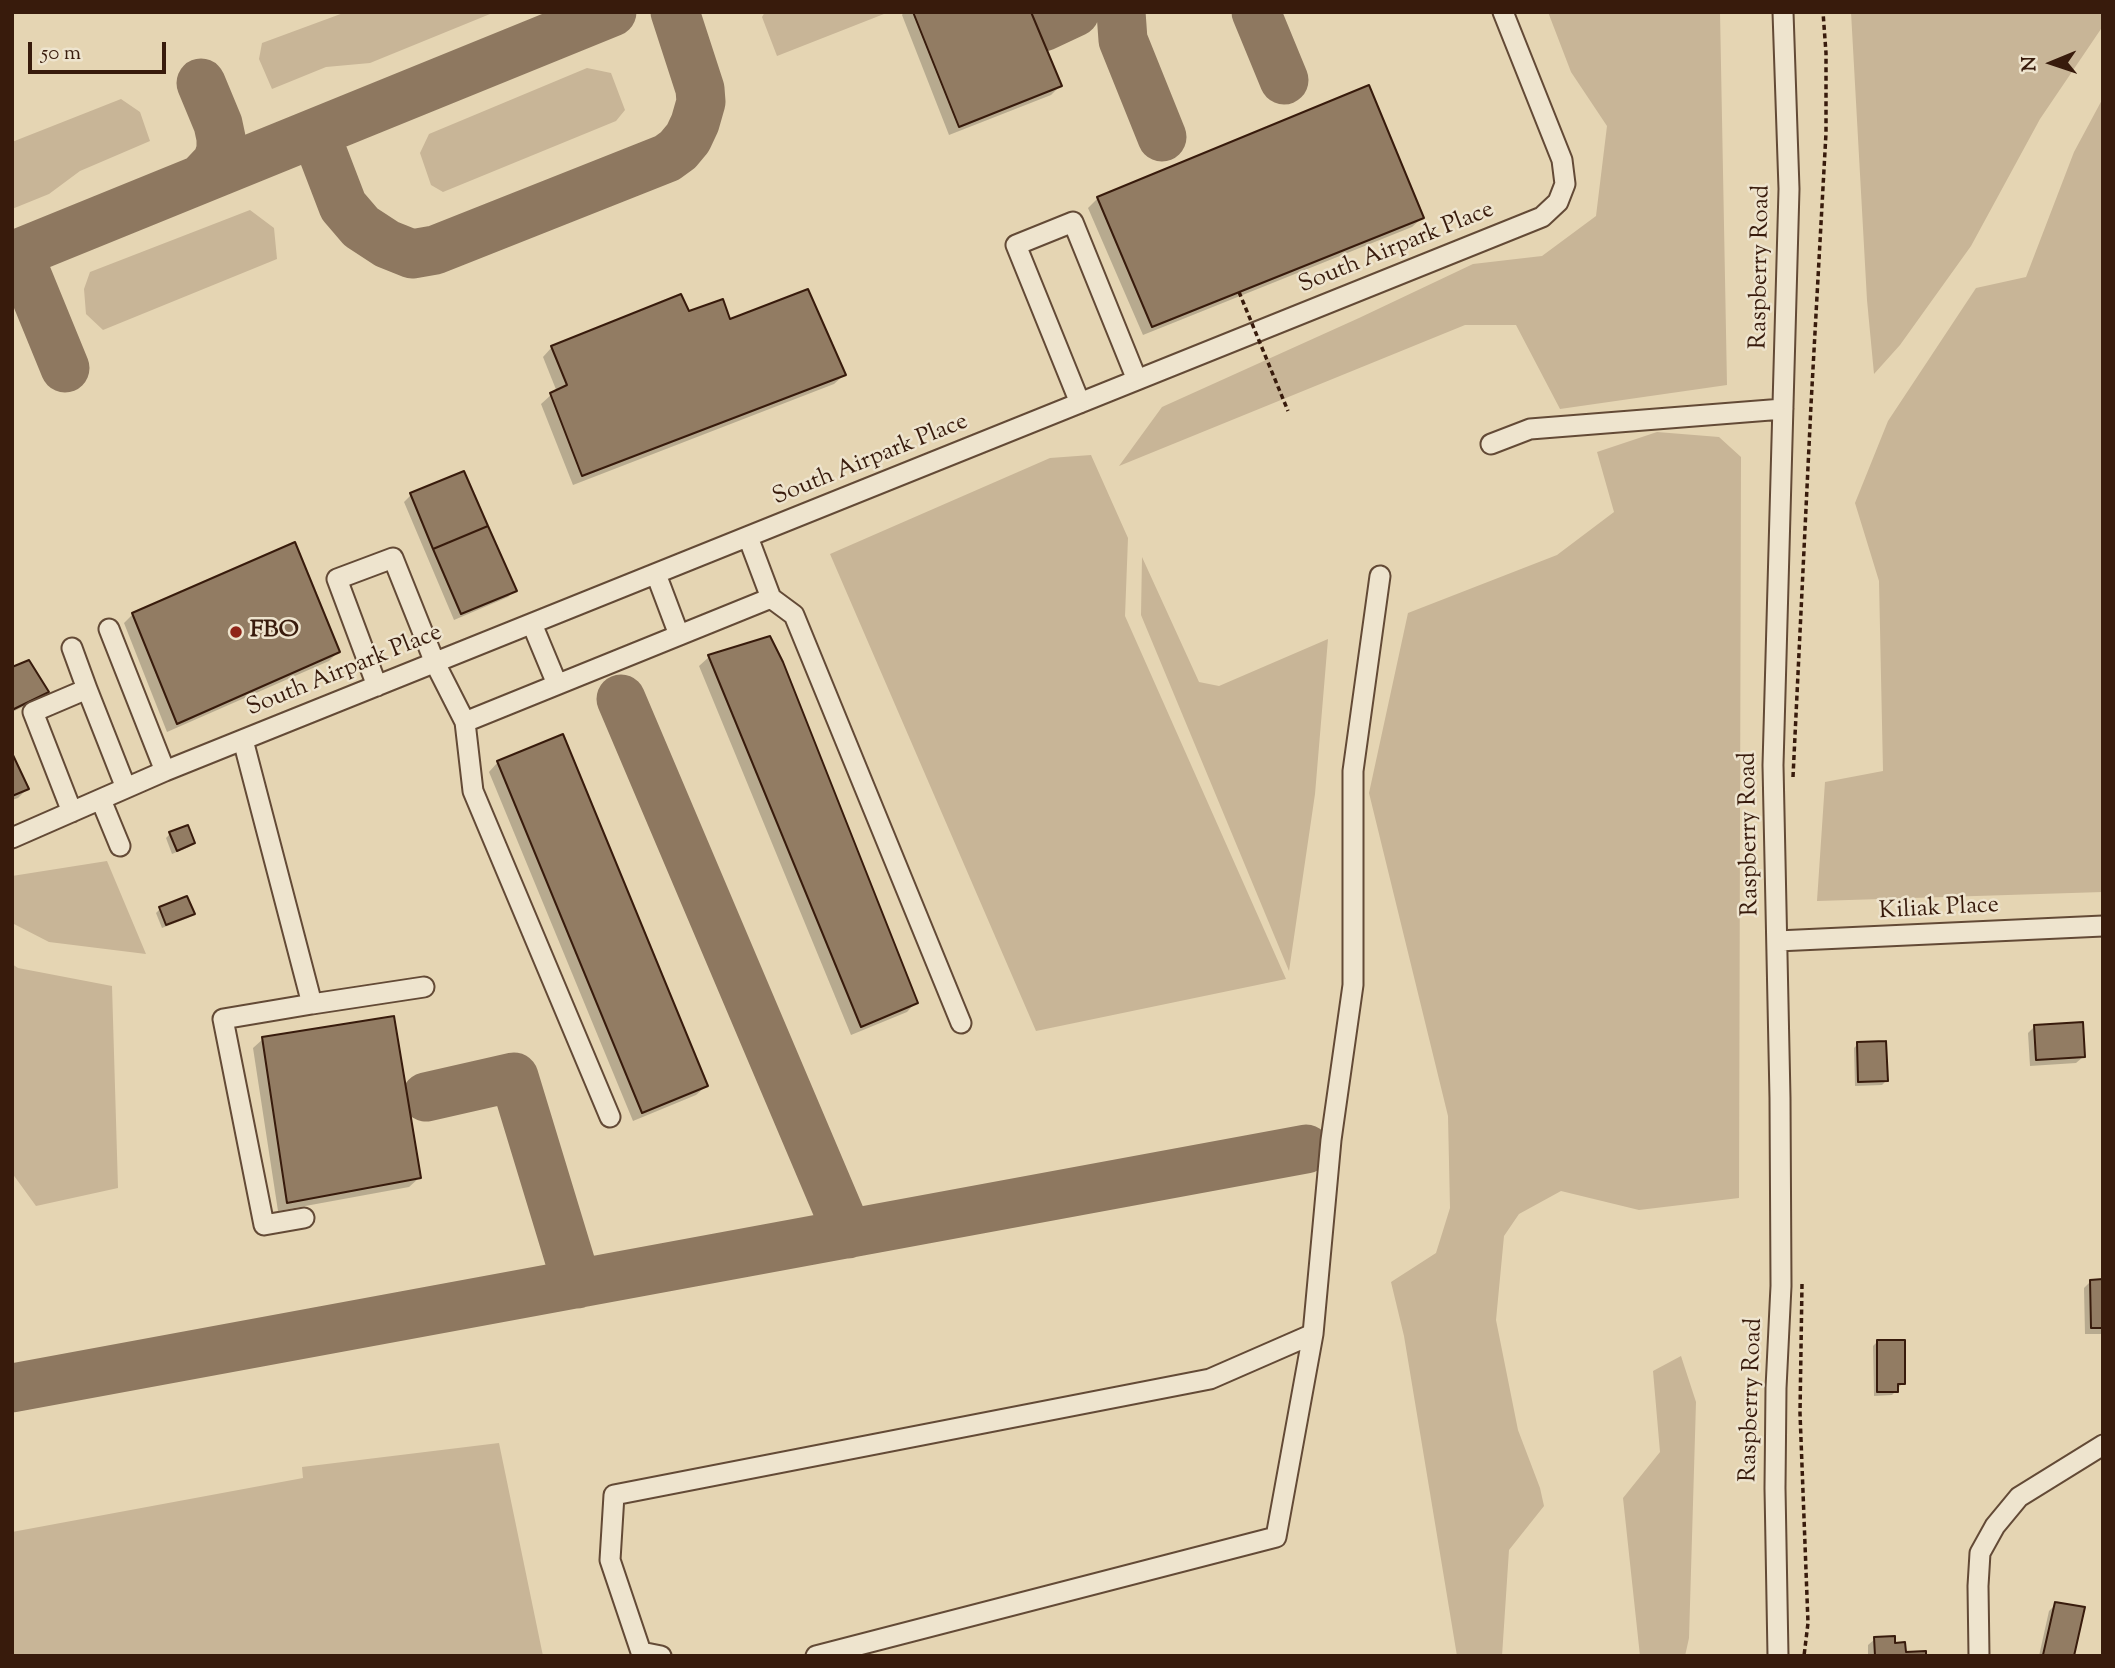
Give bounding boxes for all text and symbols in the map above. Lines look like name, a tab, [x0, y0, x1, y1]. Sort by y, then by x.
scale bar	[32, 28, 170, 72]
north arrow	[2017, 28, 2087, 98]
text: 50 m	[41, 39, 81, 69]
text: N	[2017, 56, 2044, 72]
street label: Raspberry Road	[1746, 185, 1778, 349]
street label: South Airpark Place	[1295, 197, 1499, 301]
street label: South Airpark Place	[769, 409, 973, 513]
place label: FBO	[250, 618, 299, 646]
street label: South Airpark Place	[243, 620, 447, 724]
marker: FBO	[228, 624, 244, 640]
street label: Raspberry Road	[1735, 752, 1767, 916]
street label: Kiliak Place	[1878, 892, 2000, 928]
street label: Raspberry Road	[1736, 1317, 1770, 1483]

